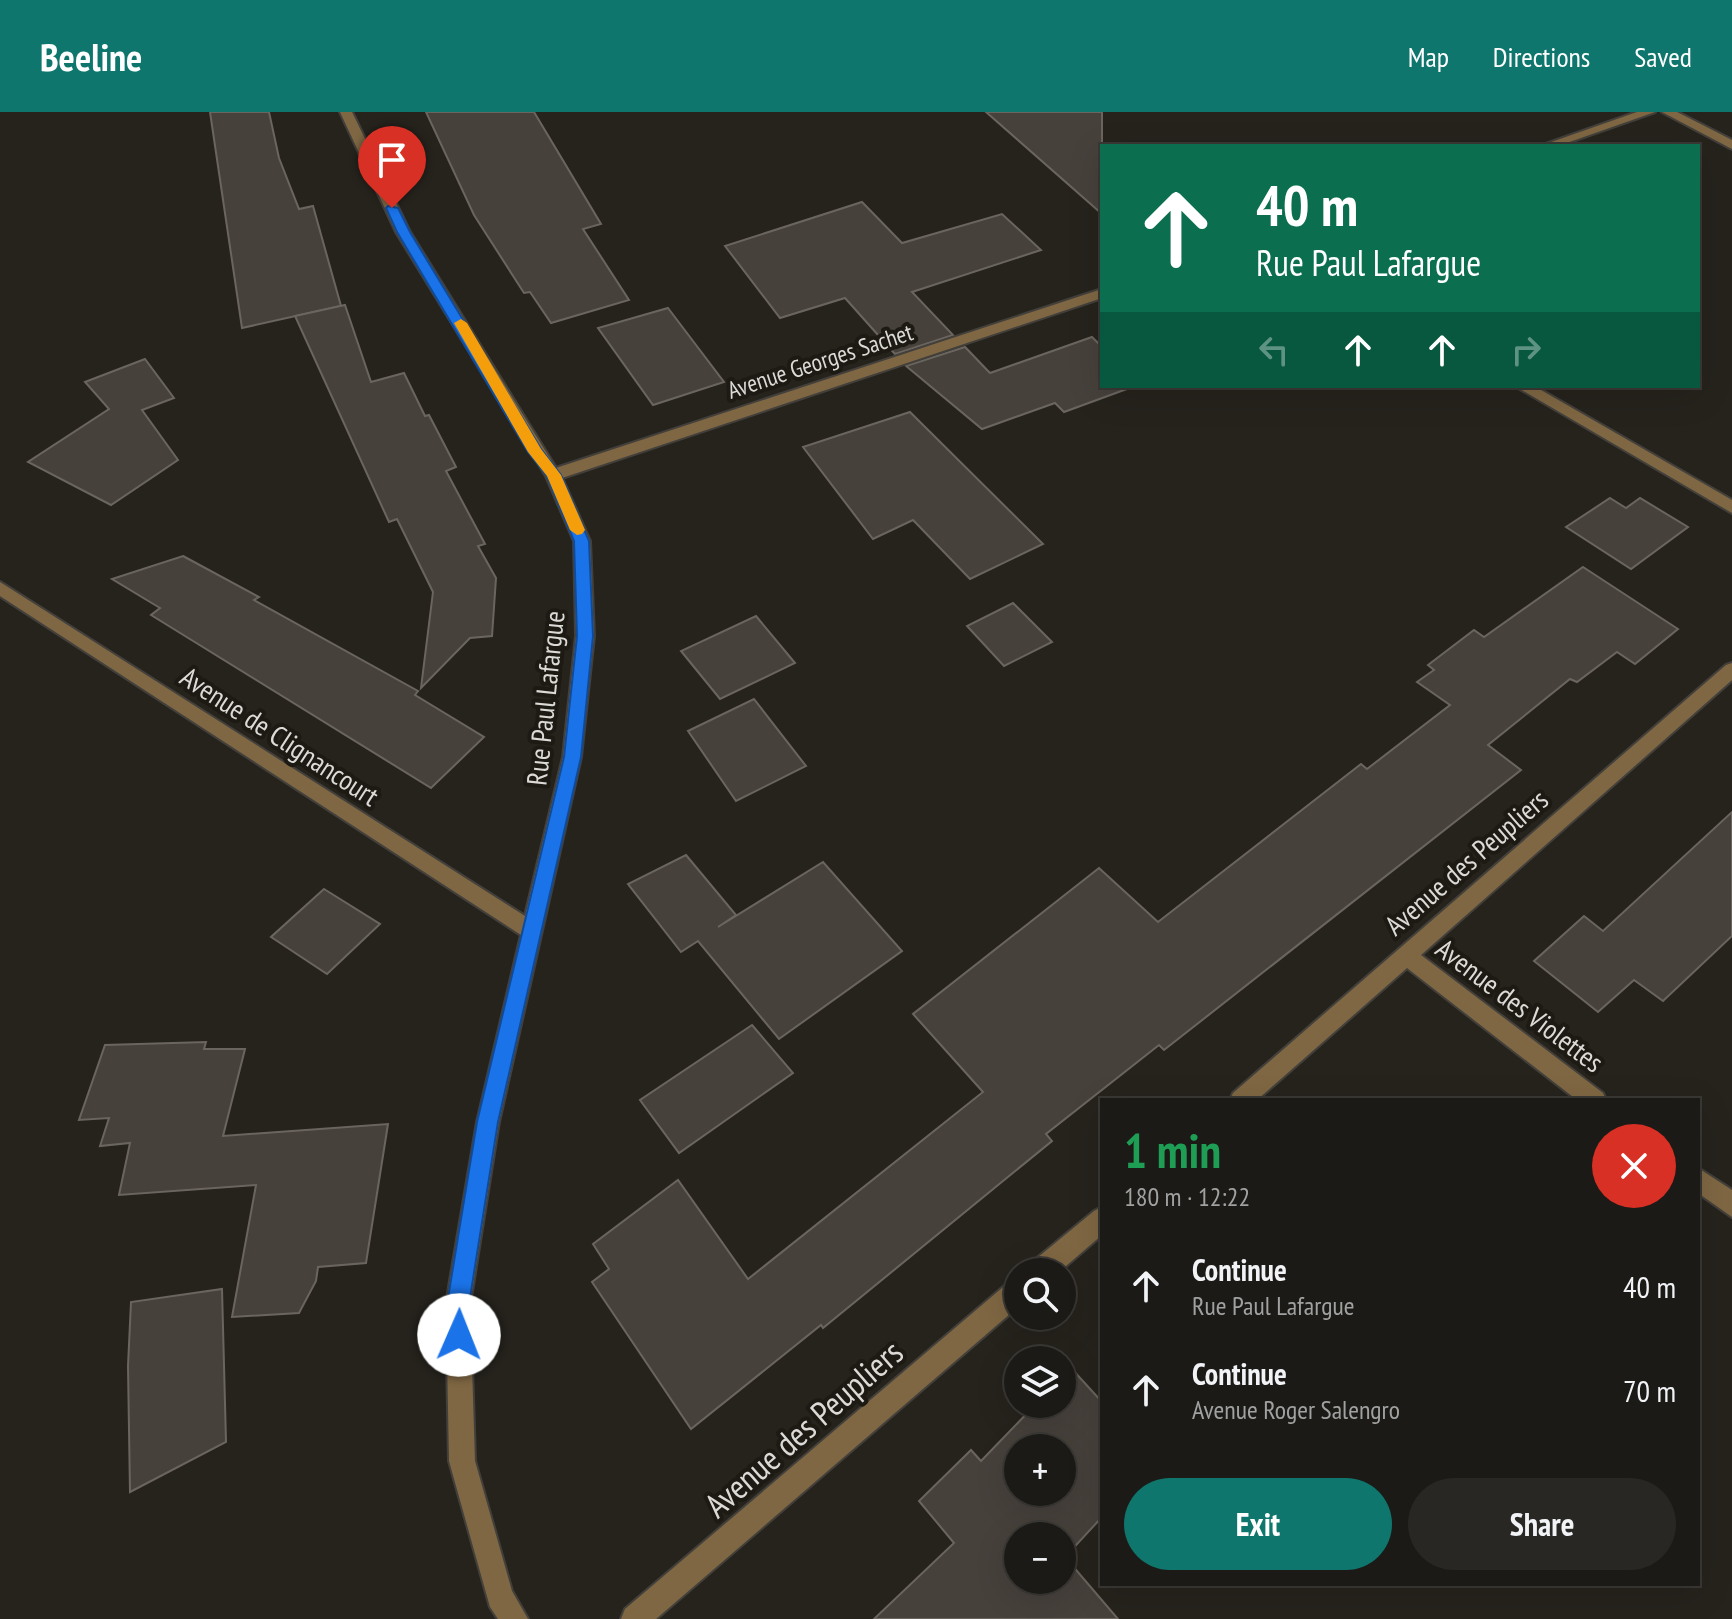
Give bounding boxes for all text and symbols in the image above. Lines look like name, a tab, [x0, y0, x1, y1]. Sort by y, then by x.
text: Beeline	[40, 32, 142, 81]
text: Map	[1408, 38, 1449, 75]
text: Directions	[1493, 38, 1590, 75]
text: Saved	[1634, 38, 1692, 75]
pin	[358, 126, 426, 208]
icon: arrive	[370, 138, 414, 182]
text: 40 m	[1256, 169, 1358, 241]
icon: ahead	[1124, 176, 1228, 280]
text: Rue Paul Lafargue	[1256, 239, 1481, 286]
street label: Avenue Georges Sachet	[723, 316, 917, 406]
icon: left	[1252, 328, 1296, 372]
icon: ahead	[1336, 328, 1380, 372]
icon: ahead	[1420, 328, 1464, 372]
icon: right	[1504, 328, 1548, 372]
street label: Rue Paul Lafargue	[517, 609, 573, 787]
street label: Avenue de Clignancourt	[174, 658, 387, 814]
street label: Avenue des Peupliers	[1377, 781, 1555, 943]
street label: Avenue des Violettes	[1429, 930, 1611, 1080]
text: 1 min	[1124, 1119, 1221, 1181]
button: close	[1592, 1124, 1676, 1208]
text: 180 m · 12:22	[1124, 1180, 1250, 1213]
text: Continue	[1192, 1250, 1287, 1289]
map controls	[1004, 1258, 1076, 1594]
button: search	[1004, 1258, 1076, 1330]
icon: ahead	[1124, 1264, 1168, 1308]
text: 40 m	[1623, 1267, 1676, 1306]
text: Rue Paul Lafargue	[1192, 1289, 1355, 1322]
position arrow	[417, 1293, 501, 1377]
street label: Avenue des Peupliers	[695, 1330, 911, 1526]
button: layers	[1004, 1346, 1076, 1418]
text: Continue	[1192, 1354, 1287, 1393]
icon: ahead	[1124, 1368, 1168, 1412]
text: 70 m	[1623, 1371, 1676, 1410]
text: Avenue Roger Salengro	[1192, 1393, 1400, 1426]
button: +	[1004, 1434, 1076, 1506]
button: Exit	[1124, 1478, 1392, 1570]
button: Share	[1408, 1478, 1676, 1570]
button: −	[1004, 1522, 1076, 1594]

